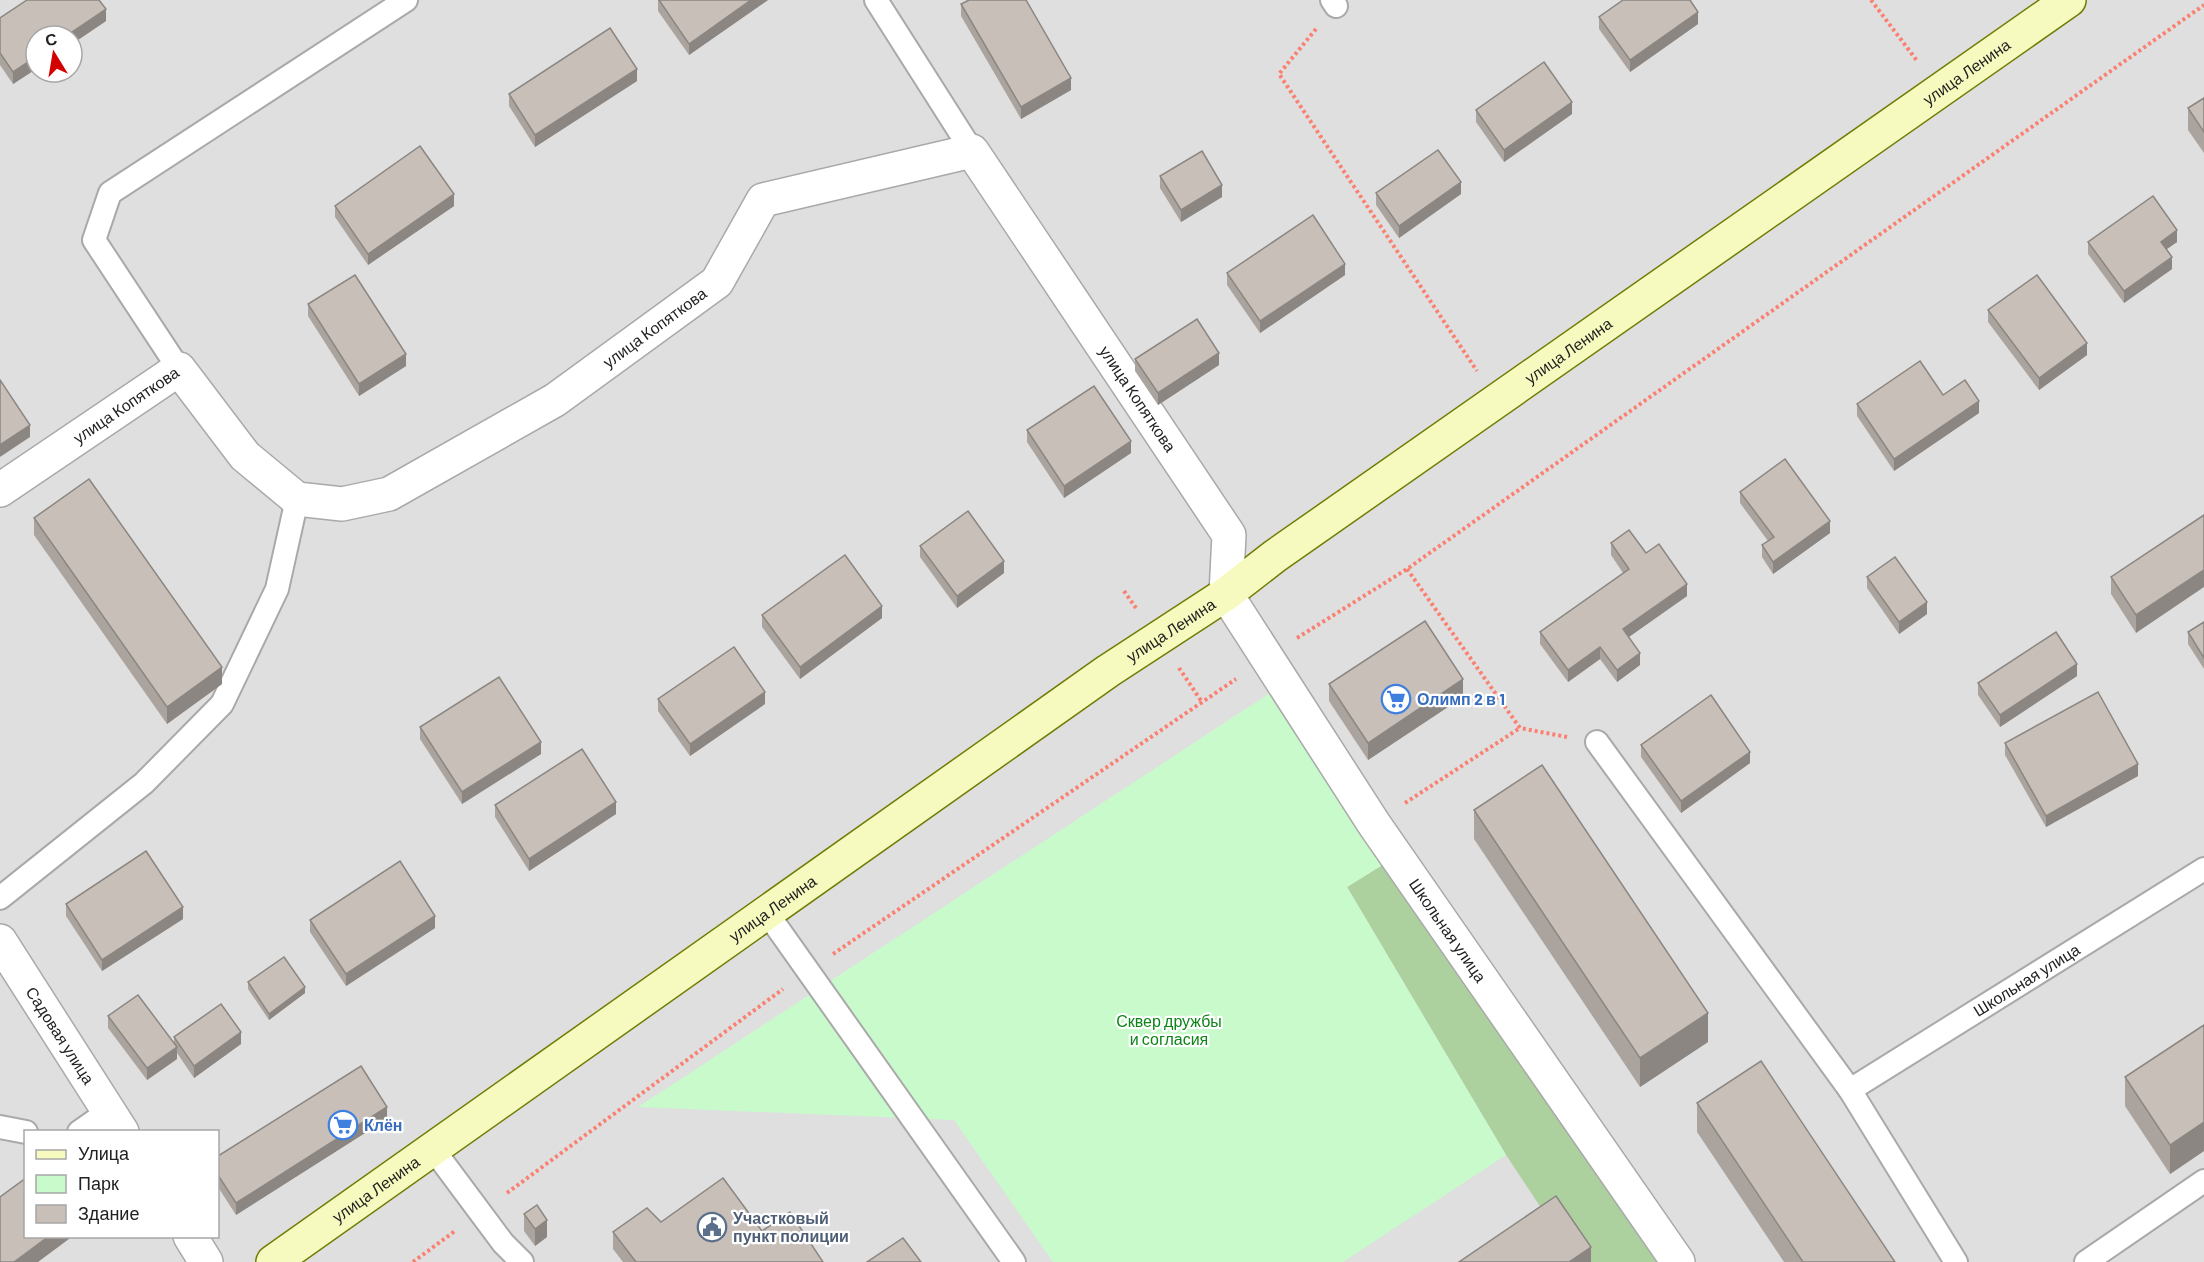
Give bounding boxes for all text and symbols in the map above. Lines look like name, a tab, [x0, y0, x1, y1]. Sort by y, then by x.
north arrow	[24, 24, 84, 84]
text: С	[44, 28, 59, 49]
street label: улица Ленина	[1919, 34, 2014, 108]
street label: улица Копяткова	[599, 283, 710, 371]
street label: улица Ленина	[1521, 313, 1615, 387]
street label: улица Копяткова	[1096, 342, 1180, 455]
street label: улица Копяткова	[69, 362, 182, 447]
street label: улица Ленина	[1123, 594, 1219, 665]
supermarket icon: Олимп 2 в 1	[1380, 683, 1412, 715]
place label: Олимп 2 в 1	[1417, 689, 1505, 708]
street label: улица Ленина	[725, 871, 820, 945]
street label: Школьная улица	[1406, 875, 1491, 986]
street label: Школьная улица	[1970, 939, 2083, 1020]
street label: Садовая улица	[23, 983, 99, 1088]
park label: Сквер дружбы и согласия	[1116, 1011, 1222, 1048]
supermarket icon: Клён	[327, 1109, 359, 1141]
place label: Клён	[364, 1115, 403, 1134]
legend	[24, 1130, 219, 1238]
text: Улица	[78, 1142, 130, 1164]
street label: улица Ленина	[328, 1151, 423, 1226]
text: Парк	[78, 1172, 119, 1194]
text: Здание	[78, 1202, 139, 1224]
place label: Участковый пункт полиции	[733, 1208, 849, 1245]
public building icon: Участковый пункт полиции	[696, 1211, 728, 1243]

